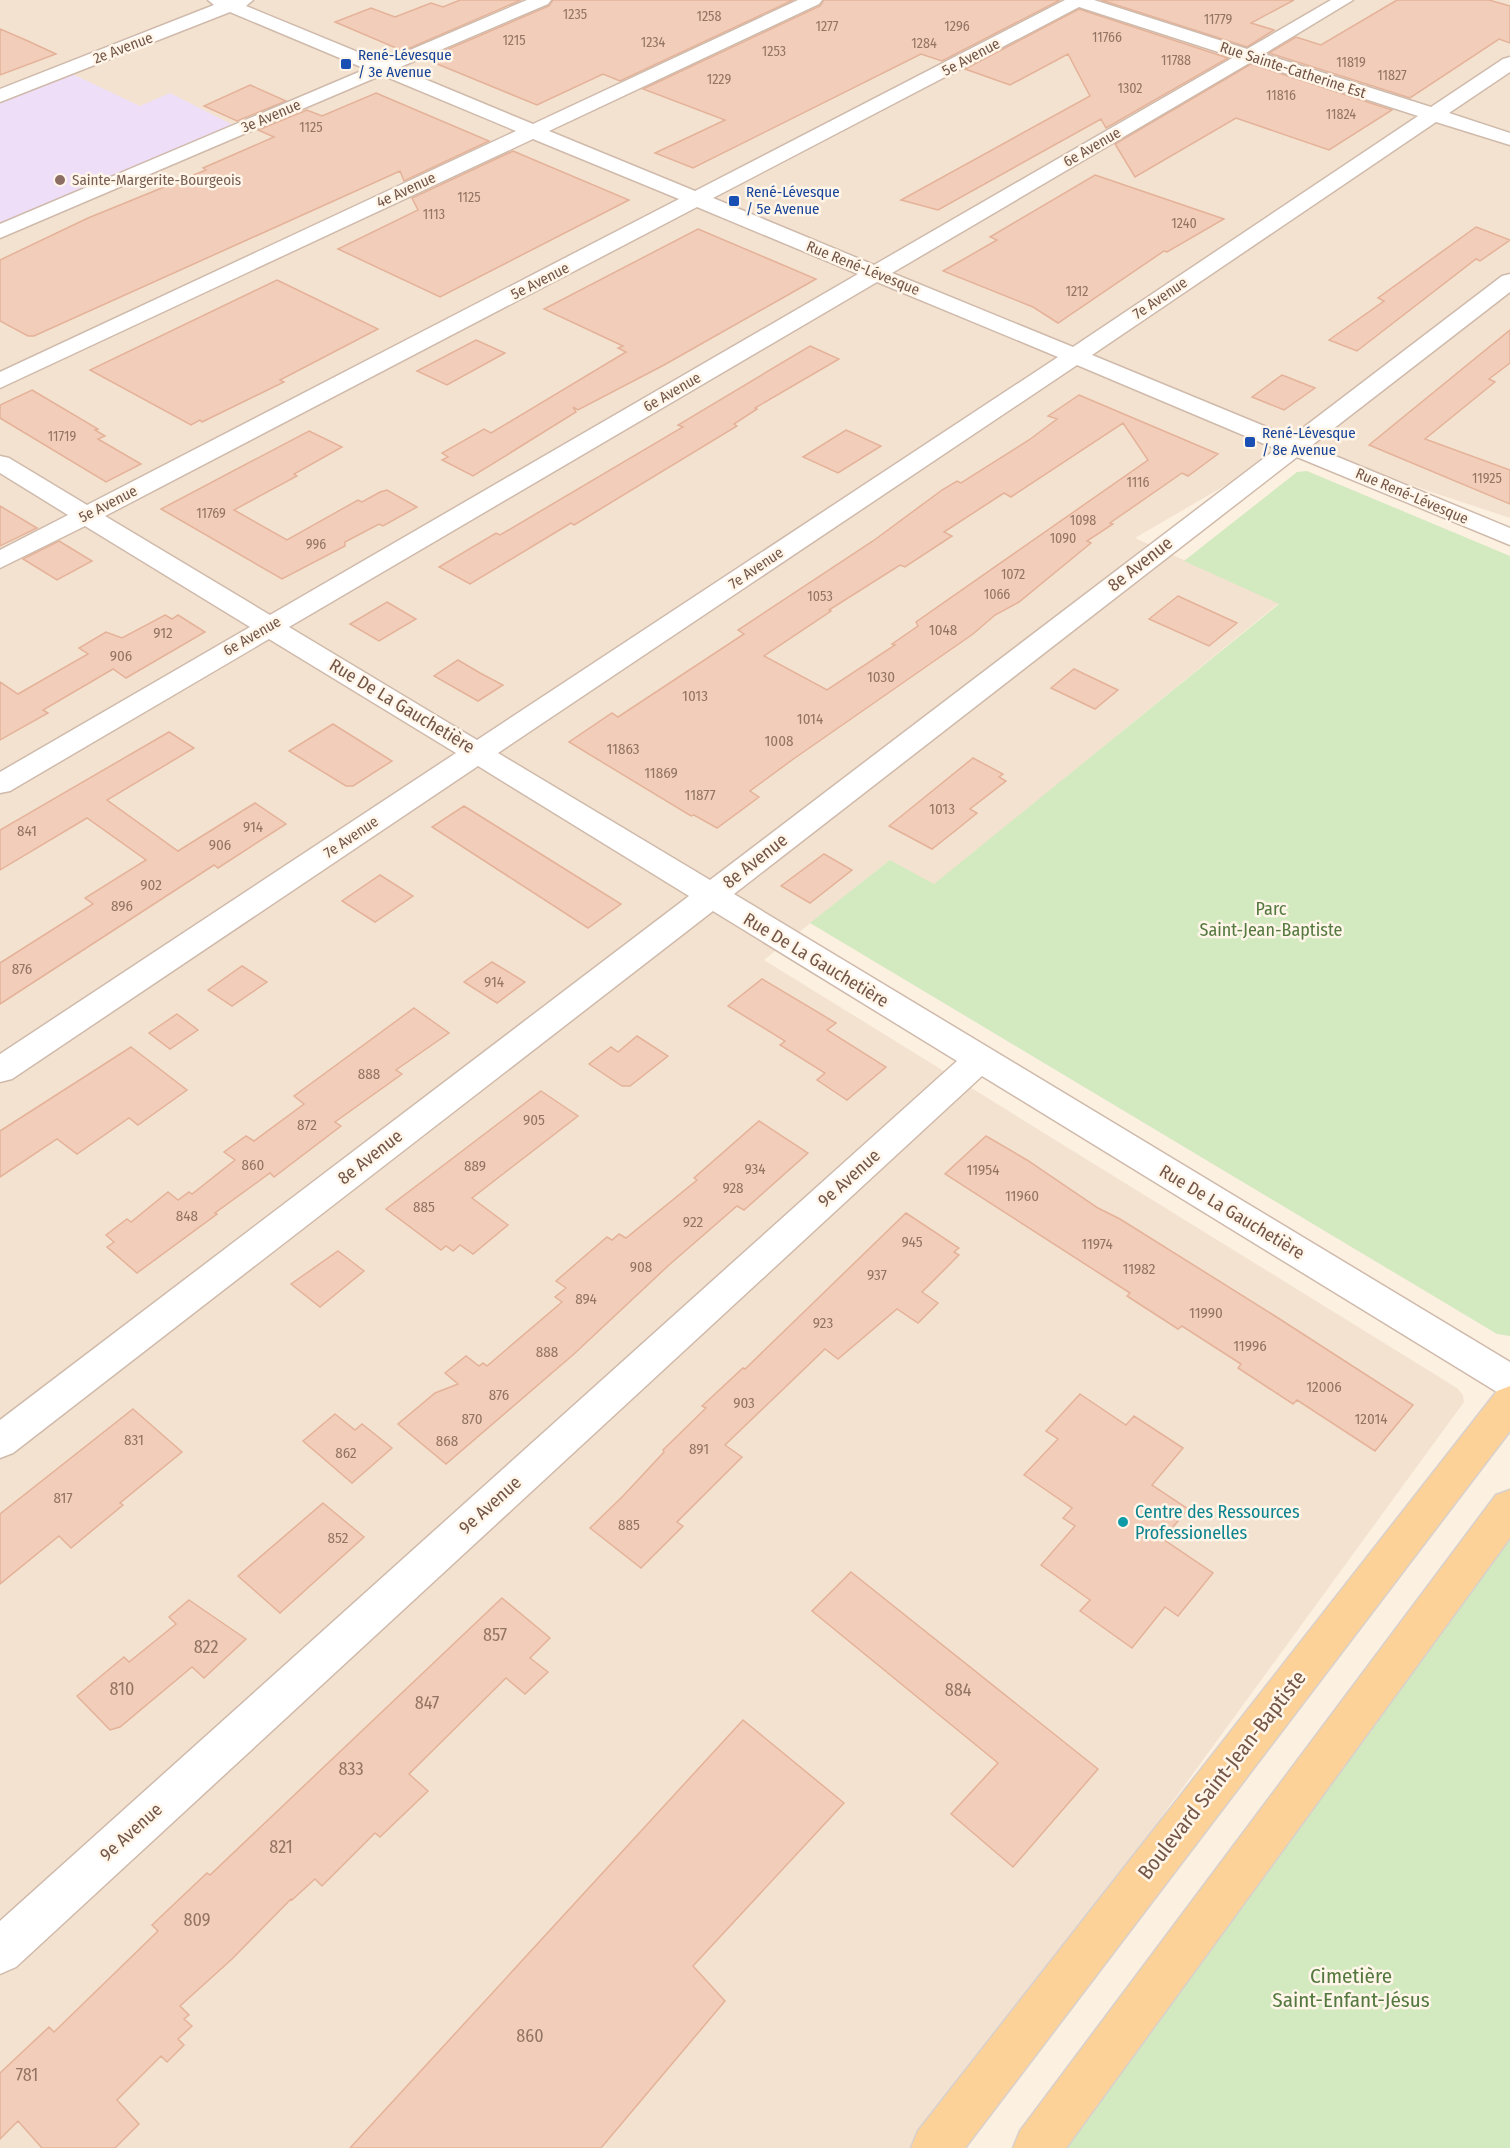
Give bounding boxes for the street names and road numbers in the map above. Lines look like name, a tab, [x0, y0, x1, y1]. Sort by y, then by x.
street label: 2e Avenue	[91, 28, 155, 68]
street label: 5e Avenue	[939, 34, 1003, 80]
street label: Rue Sainte-Catherine Est	[1218, 38, 1368, 102]
street label: 3e Avenue	[239, 95, 303, 137]
street label: 6e Avenue	[1060, 123, 1124, 171]
street label: 4e Avenue	[374, 168, 438, 212]
street label: Rue René-Lévesque	[804, 237, 922, 299]
street label: 5e Avenue	[508, 259, 572, 303]
street label: 7e Avenue	[1129, 273, 1191, 323]
street label: 6e Avenue	[640, 368, 704, 416]
street label: Rue René-Lévesque	[1353, 464, 1471, 528]
street label: 5e Avenue	[76, 482, 140, 526]
street label: 8e Avenue	[1103, 532, 1177, 596]
street label: 7e Avenue	[725, 543, 787, 593]
street label: 6e Avenue	[220, 612, 284, 660]
street label: Rue De La Gauchetière	[325, 654, 479, 758]
street label: 7e Avenue	[320, 812, 382, 862]
street label: 8e Avenue	[718, 829, 792, 893]
street label: Rue De La Gauchetière	[739, 908, 893, 1012]
street label: 8e Avenue	[333, 1125, 407, 1189]
street label: 9e Avenue	[813, 1144, 885, 1212]
street label: Rue De La Gauchetière	[1155, 1160, 1309, 1264]
street label: 9e Avenue	[454, 1471, 526, 1539]
street label: Boulevard Saint-Jean-Baptiste	[1132, 1665, 1312, 1885]
street label: 9e Avenue	[95, 1798, 167, 1866]

